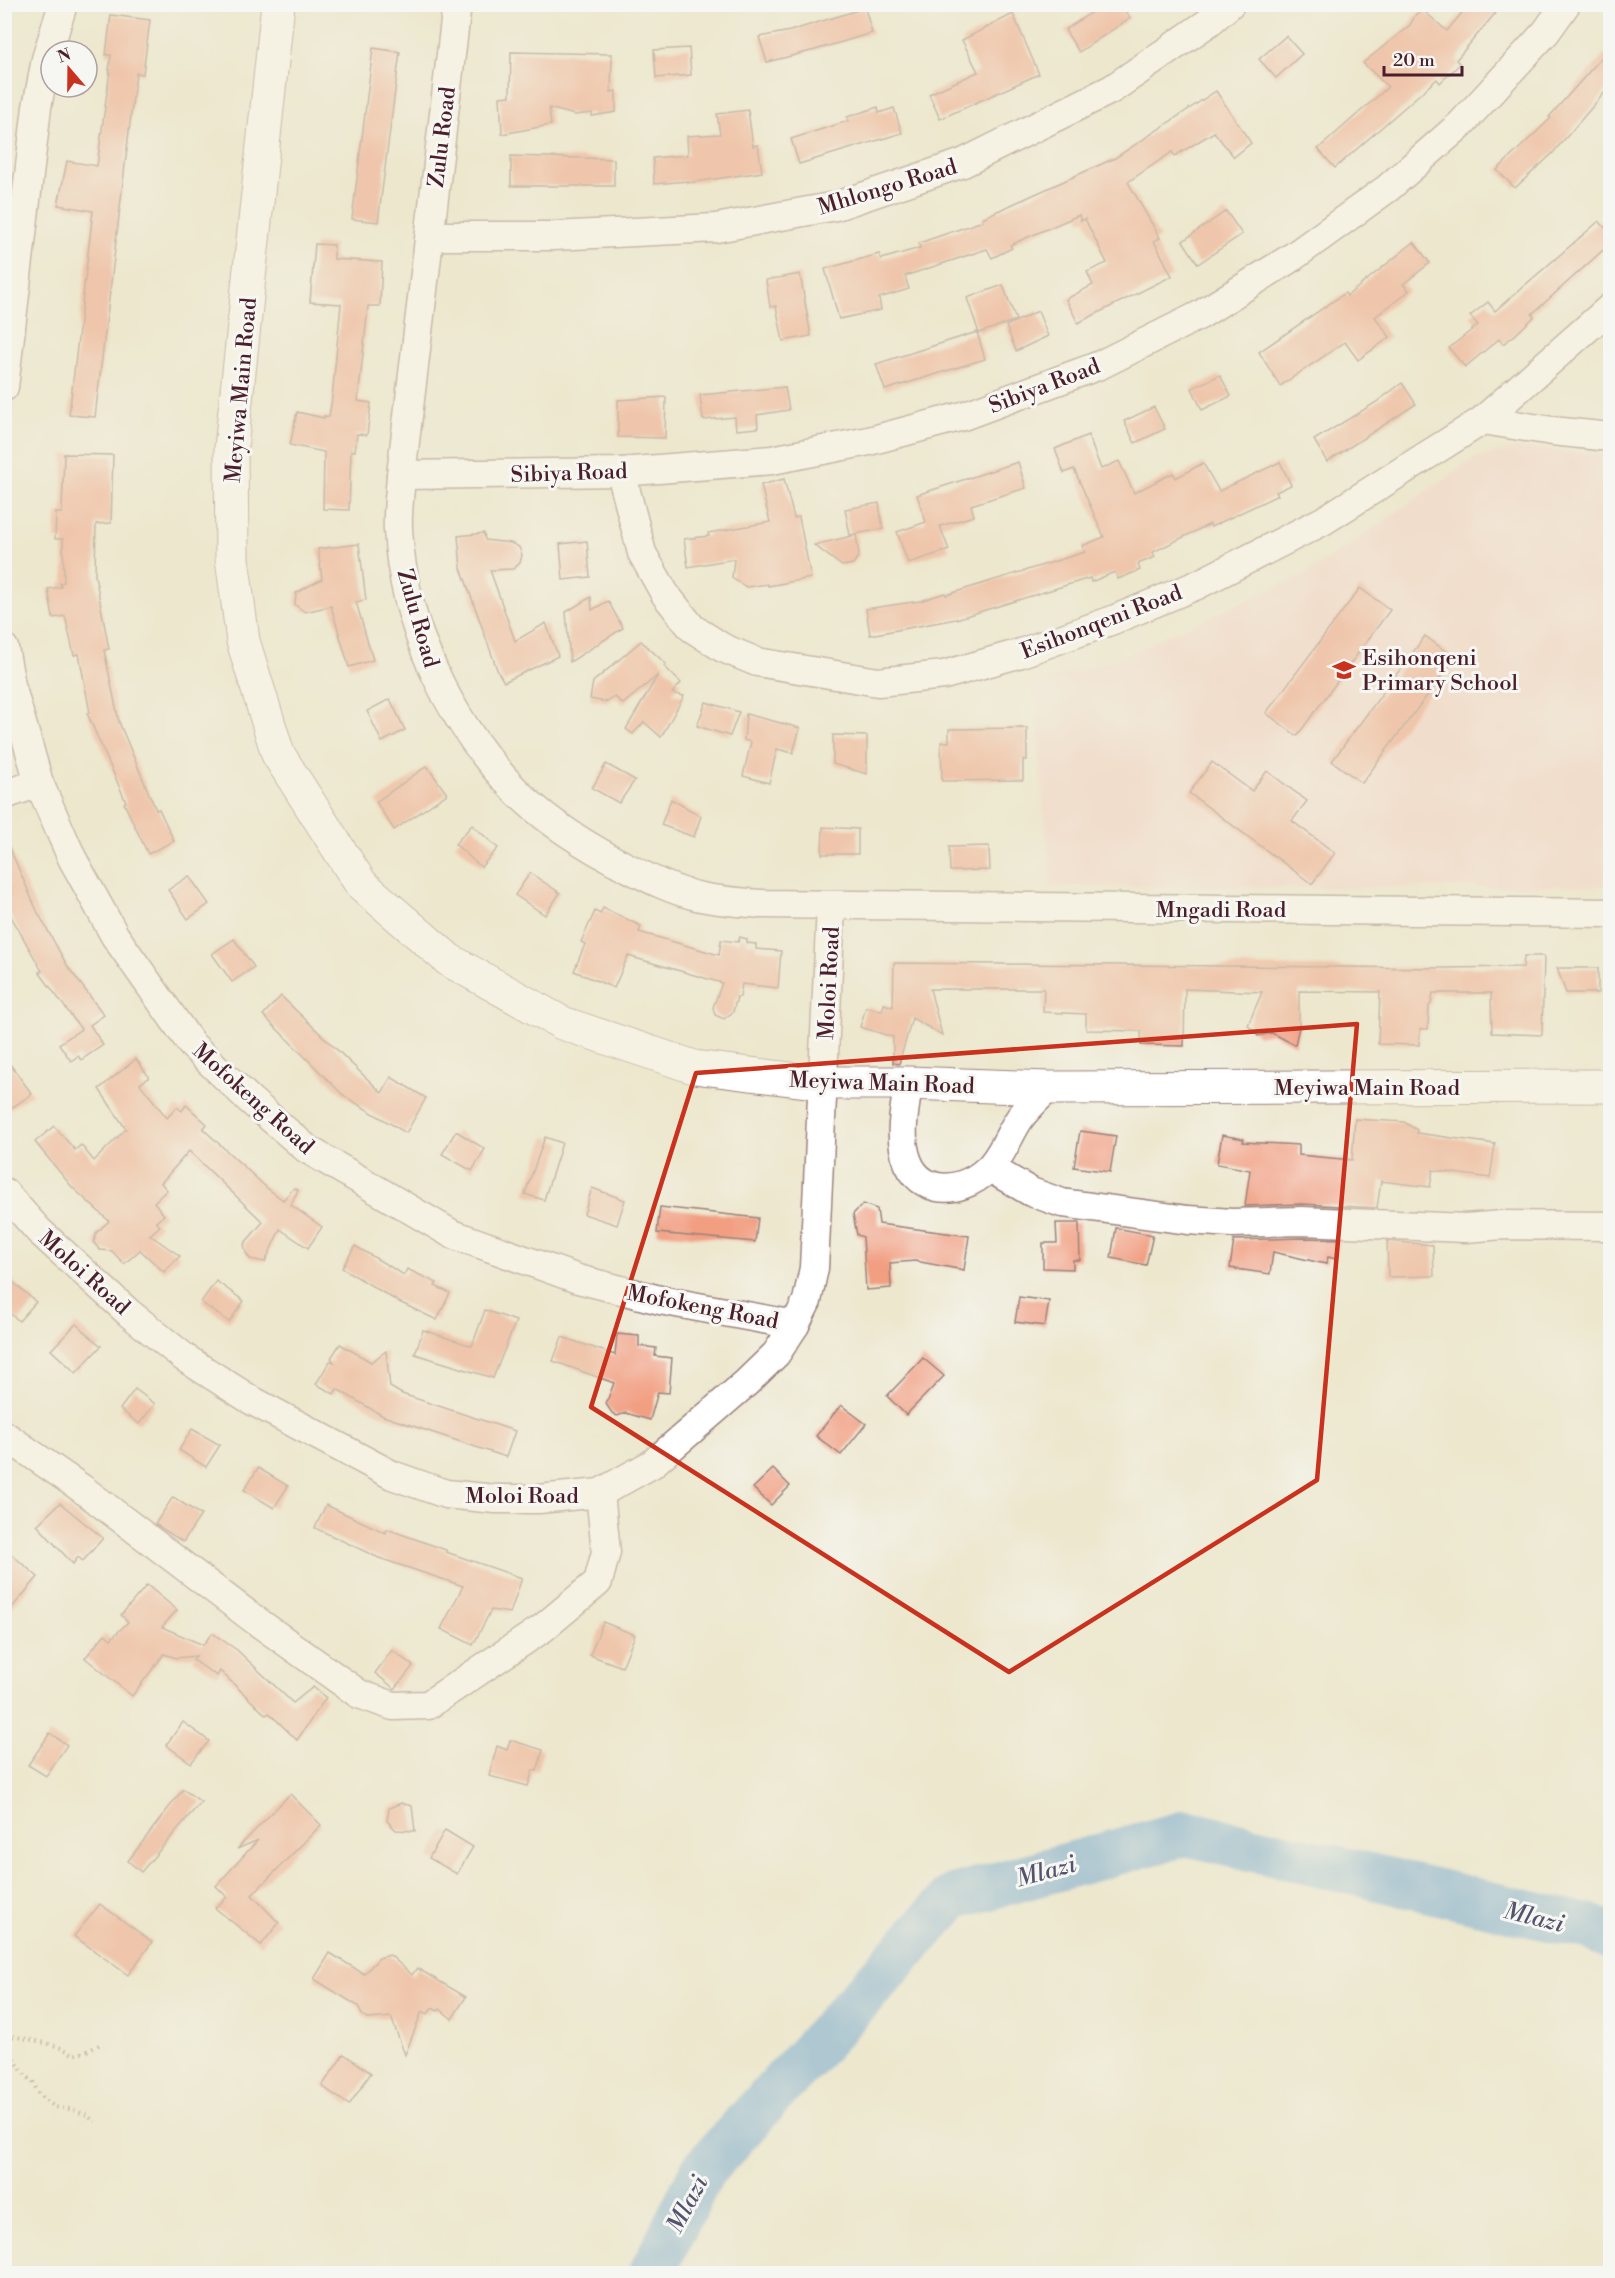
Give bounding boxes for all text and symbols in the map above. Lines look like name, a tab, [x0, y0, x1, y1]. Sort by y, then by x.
north arrow	[39, 39, 99, 99]
scale bar	[1384, 39, 1462, 77]
text: N	[55, 44, 74, 67]
text: 20 m	[1393, 49, 1435, 72]
street label: Zulu Road	[423, 85, 462, 189]
street label: Mhlongo Road	[815, 153, 961, 221]
street label: Meyiwa Main Road	[220, 296, 263, 484]
street label: Sibiya Road	[985, 353, 1104, 420]
street label: Sibiya Road	[510, 458, 628, 489]
street label: Zulu Road	[391, 566, 445, 671]
street label: Esihonqeni Road	[1017, 579, 1186, 666]
place label: Esihonqeni Primary School	[1362, 645, 1519, 697]
school or university icon: Esihonqeni Primary School	[1331, 657, 1357, 683]
street label: Mngadi Road	[1156, 897, 1287, 924]
street label: Moloi Road	[813, 925, 846, 1040]
street label: Mofokeng Road	[187, 1038, 320, 1161]
street label: Meyiwa Main Road	[789, 1067, 976, 1100]
street label: Meyiwa Main Road	[1274, 1075, 1460, 1102]
street label: Moloi Road	[33, 1225, 136, 1321]
street label: Mofokeng Road	[625, 1280, 781, 1335]
street label: Moloi Road	[465, 1483, 579, 1510]
water label: Mlazi	[1013, 1849, 1080, 1894]
water label: Mlazi	[1501, 1896, 1567, 1940]
water label: Mlazi	[660, 2170, 716, 2238]

